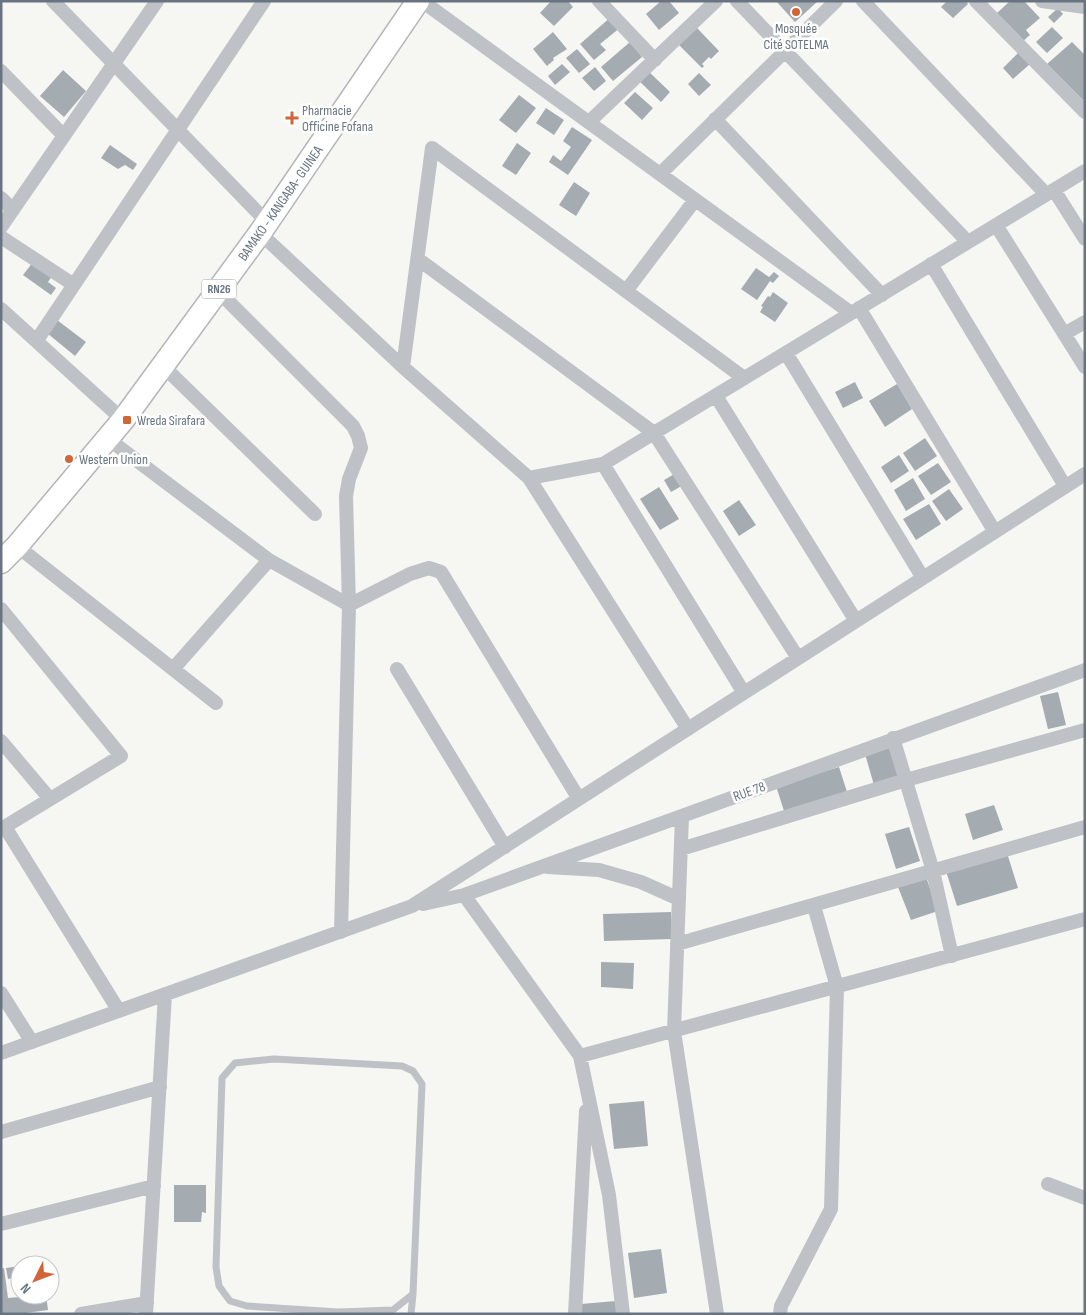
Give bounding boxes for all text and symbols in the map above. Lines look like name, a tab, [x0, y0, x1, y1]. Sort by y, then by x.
marker: Mosquée Cité SOTELMA	[790, 6, 802, 18]
place label: Mosquée Cité SOTELMA	[764, 20, 829, 53]
place label: Pharmacie Officine Fofana	[302, 102, 373, 135]
marker: Pharmacie Officine Fofana	[286, 112, 298, 124]
street label: BAMAKO - KANGABA- GUINEA	[234, 142, 327, 264]
road number: RN26	[202, 280, 236, 298]
place label: Wreda Sirafara	[137, 412, 205, 429]
marker: Wreda Sirafara	[121, 414, 133, 426]
place label: Western Union	[79, 451, 148, 468]
marker: Western Union	[63, 453, 75, 465]
street label: RUE 78	[731, 778, 768, 805]
north arrow	[10, 1255, 60, 1305]
text: N	[17, 1280, 35, 1297]

